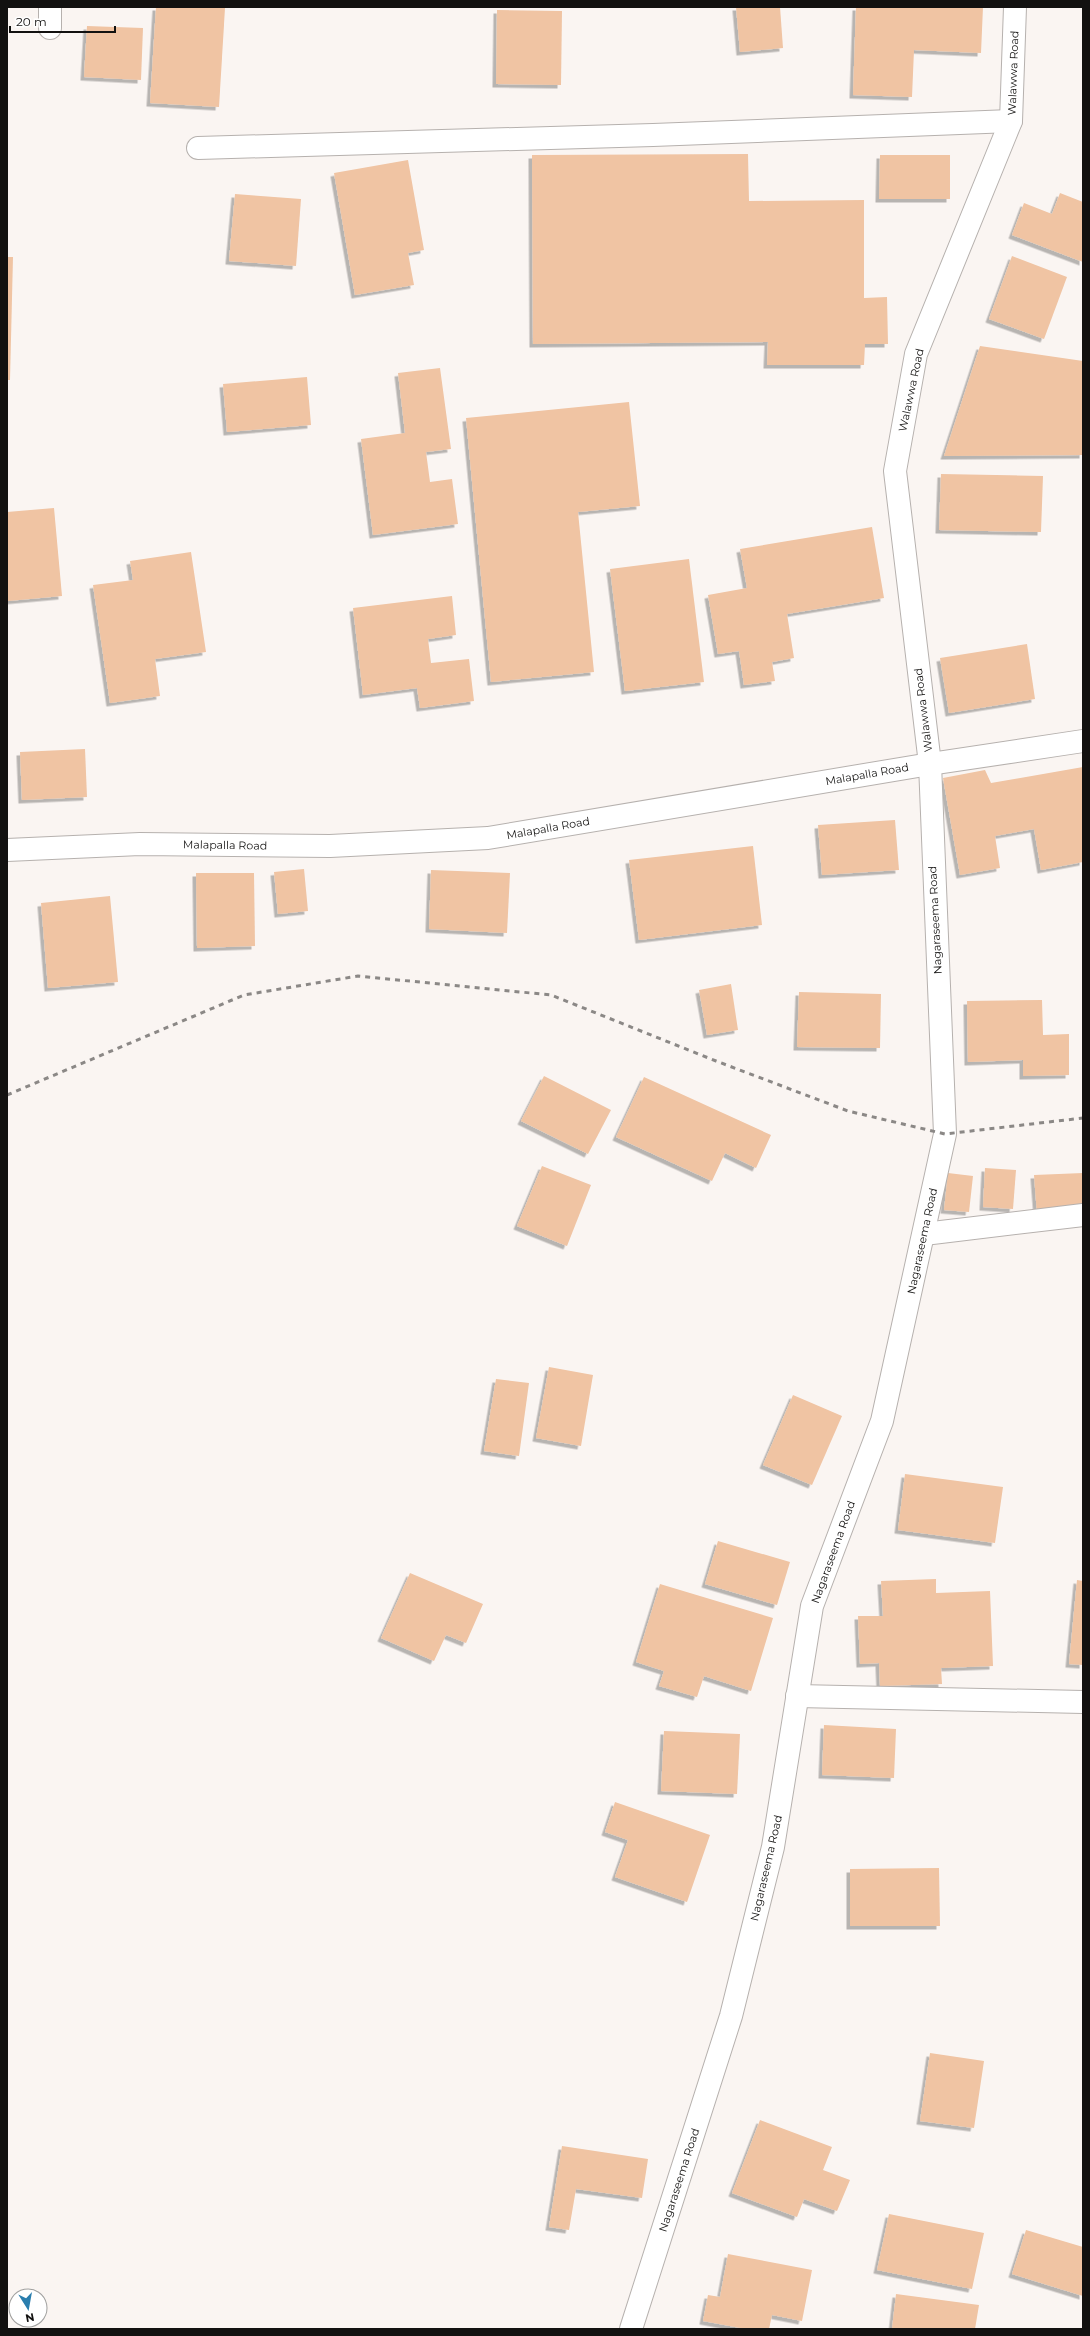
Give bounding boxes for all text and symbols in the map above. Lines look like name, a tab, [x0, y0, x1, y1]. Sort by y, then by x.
scale bar	[10, 8, 115, 34]
text: 20 m	[16, 14, 47, 29]
street label: Walawwa Road	[1005, 30, 1021, 116]
street label: Walawwa Road	[895, 347, 927, 433]
street label: Walawwa Road	[911, 667, 935, 753]
street label: Malapalla Road	[824, 760, 910, 788]
street label: Malapalla Road	[505, 814, 591, 842]
street label: Malapalla Road	[183, 837, 267, 853]
street label: Nagaraseema Road	[925, 866, 945, 974]
street label: Nagaraseema Road	[904, 1187, 940, 1295]
street label: Nagaraseema Road	[808, 1499, 858, 1605]
street label: Nagaraseema Road	[747, 1814, 785, 1922]
street label: Nagaraseema Road	[656, 2126, 702, 2234]
north arrow	[8, 2288, 48, 2328]
text: N	[24, 2310, 36, 2326]

